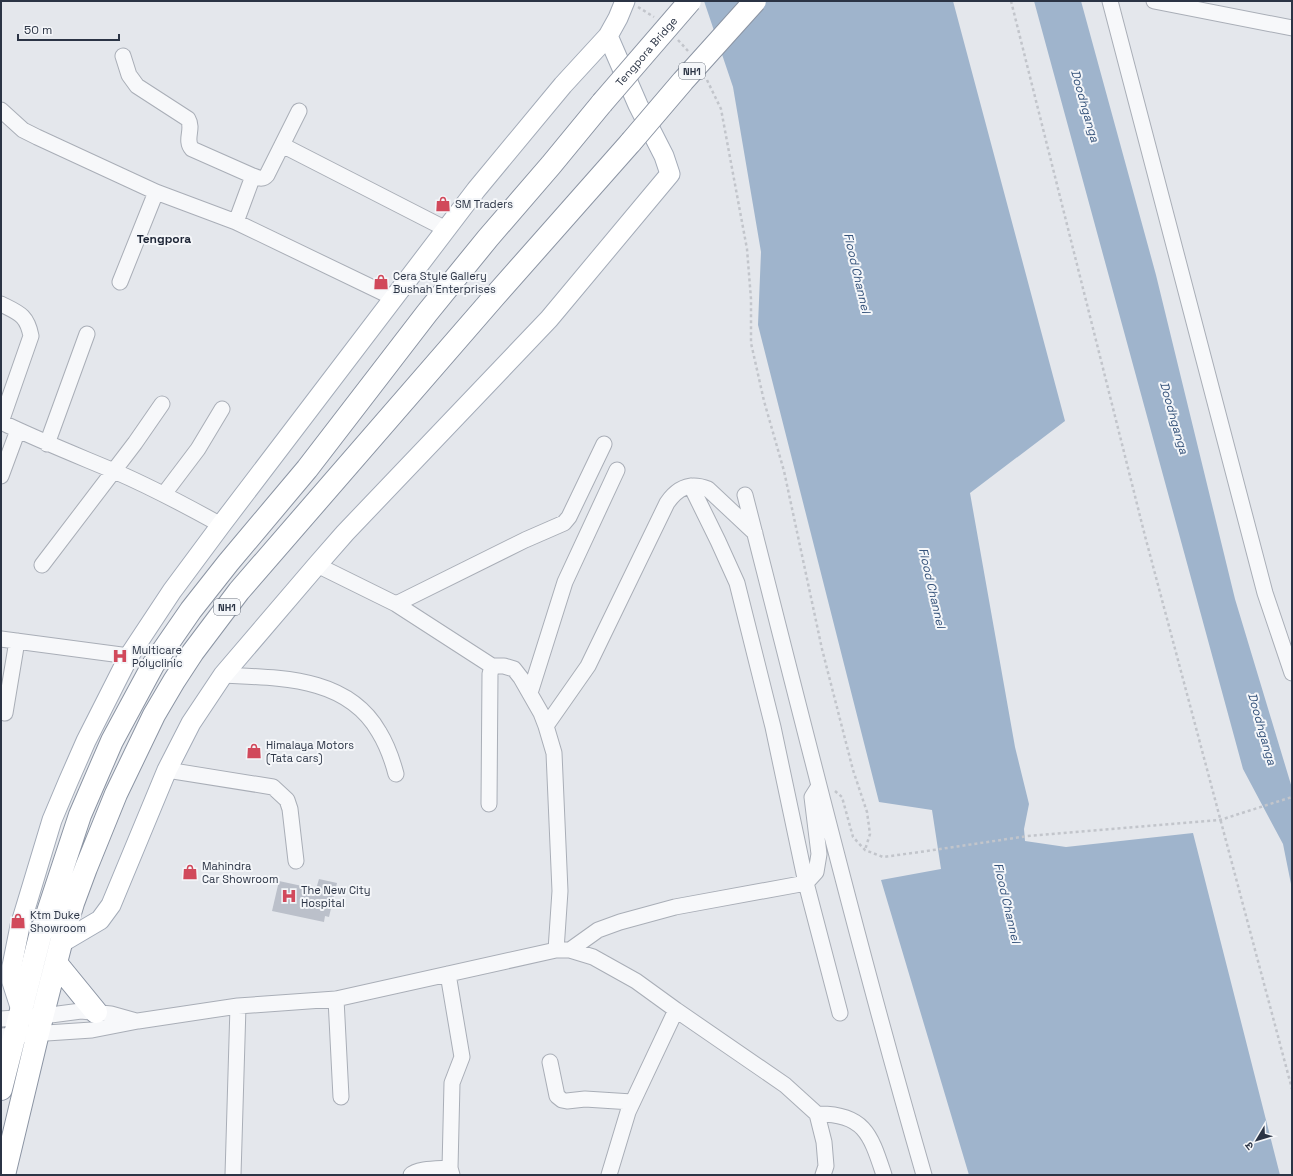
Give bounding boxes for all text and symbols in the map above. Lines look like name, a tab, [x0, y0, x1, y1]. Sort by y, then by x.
street label: Tengpora Bridge	[613, 14, 680, 89]
scale bar	[18, 16, 119, 42]
text: 50 m	[24, 22, 52, 38]
road number: NH1	[679, 63, 705, 79]
water label: Doodhganga	[1067, 68, 1103, 144]
shop icon: SM Traders	[434, 195, 452, 213]
place label: SM Traders	[455, 197, 513, 211]
district label: Tengpora	[137, 231, 191, 247]
water label: Flood Channel	[840, 231, 874, 317]
place label: Cera Style Gallery Bushah Enterprises	[393, 269, 496, 296]
shop icon: Cera Style Gallery Bushah Enterprises	[372, 273, 390, 291]
water label: Doodhganga	[1156, 380, 1192, 456]
water label: Flood Channel	[915, 546, 949, 632]
road number: NH1	[214, 599, 240, 615]
place label: Multicare Polyclinic	[132, 643, 183, 670]
hospital icon: Multicare Polyclinic	[111, 647, 129, 665]
water label: Doodhganga	[1244, 691, 1280, 767]
place label: Himalaya Motors (Tata cars)	[266, 738, 354, 765]
shop icon: Himalaya Motors (Tata cars)	[245, 742, 263, 760]
place label: Mahindra Car Showroom	[202, 859, 278, 886]
water label: Flood Channel	[990, 861, 1024, 947]
shop icon: Mahindra Car Showroom	[181, 863, 199, 881]
place label: The New City Hospital	[301, 883, 370, 910]
hospital icon: The New City Hospital	[280, 887, 298, 905]
place label: Ktm Duke Showroom	[30, 908, 86, 935]
shop icon: Ktm Duke Showroom	[9, 912, 27, 930]
north arrow	[1237, 1120, 1277, 1160]
text: उ	[1241, 1139, 1257, 1153]

